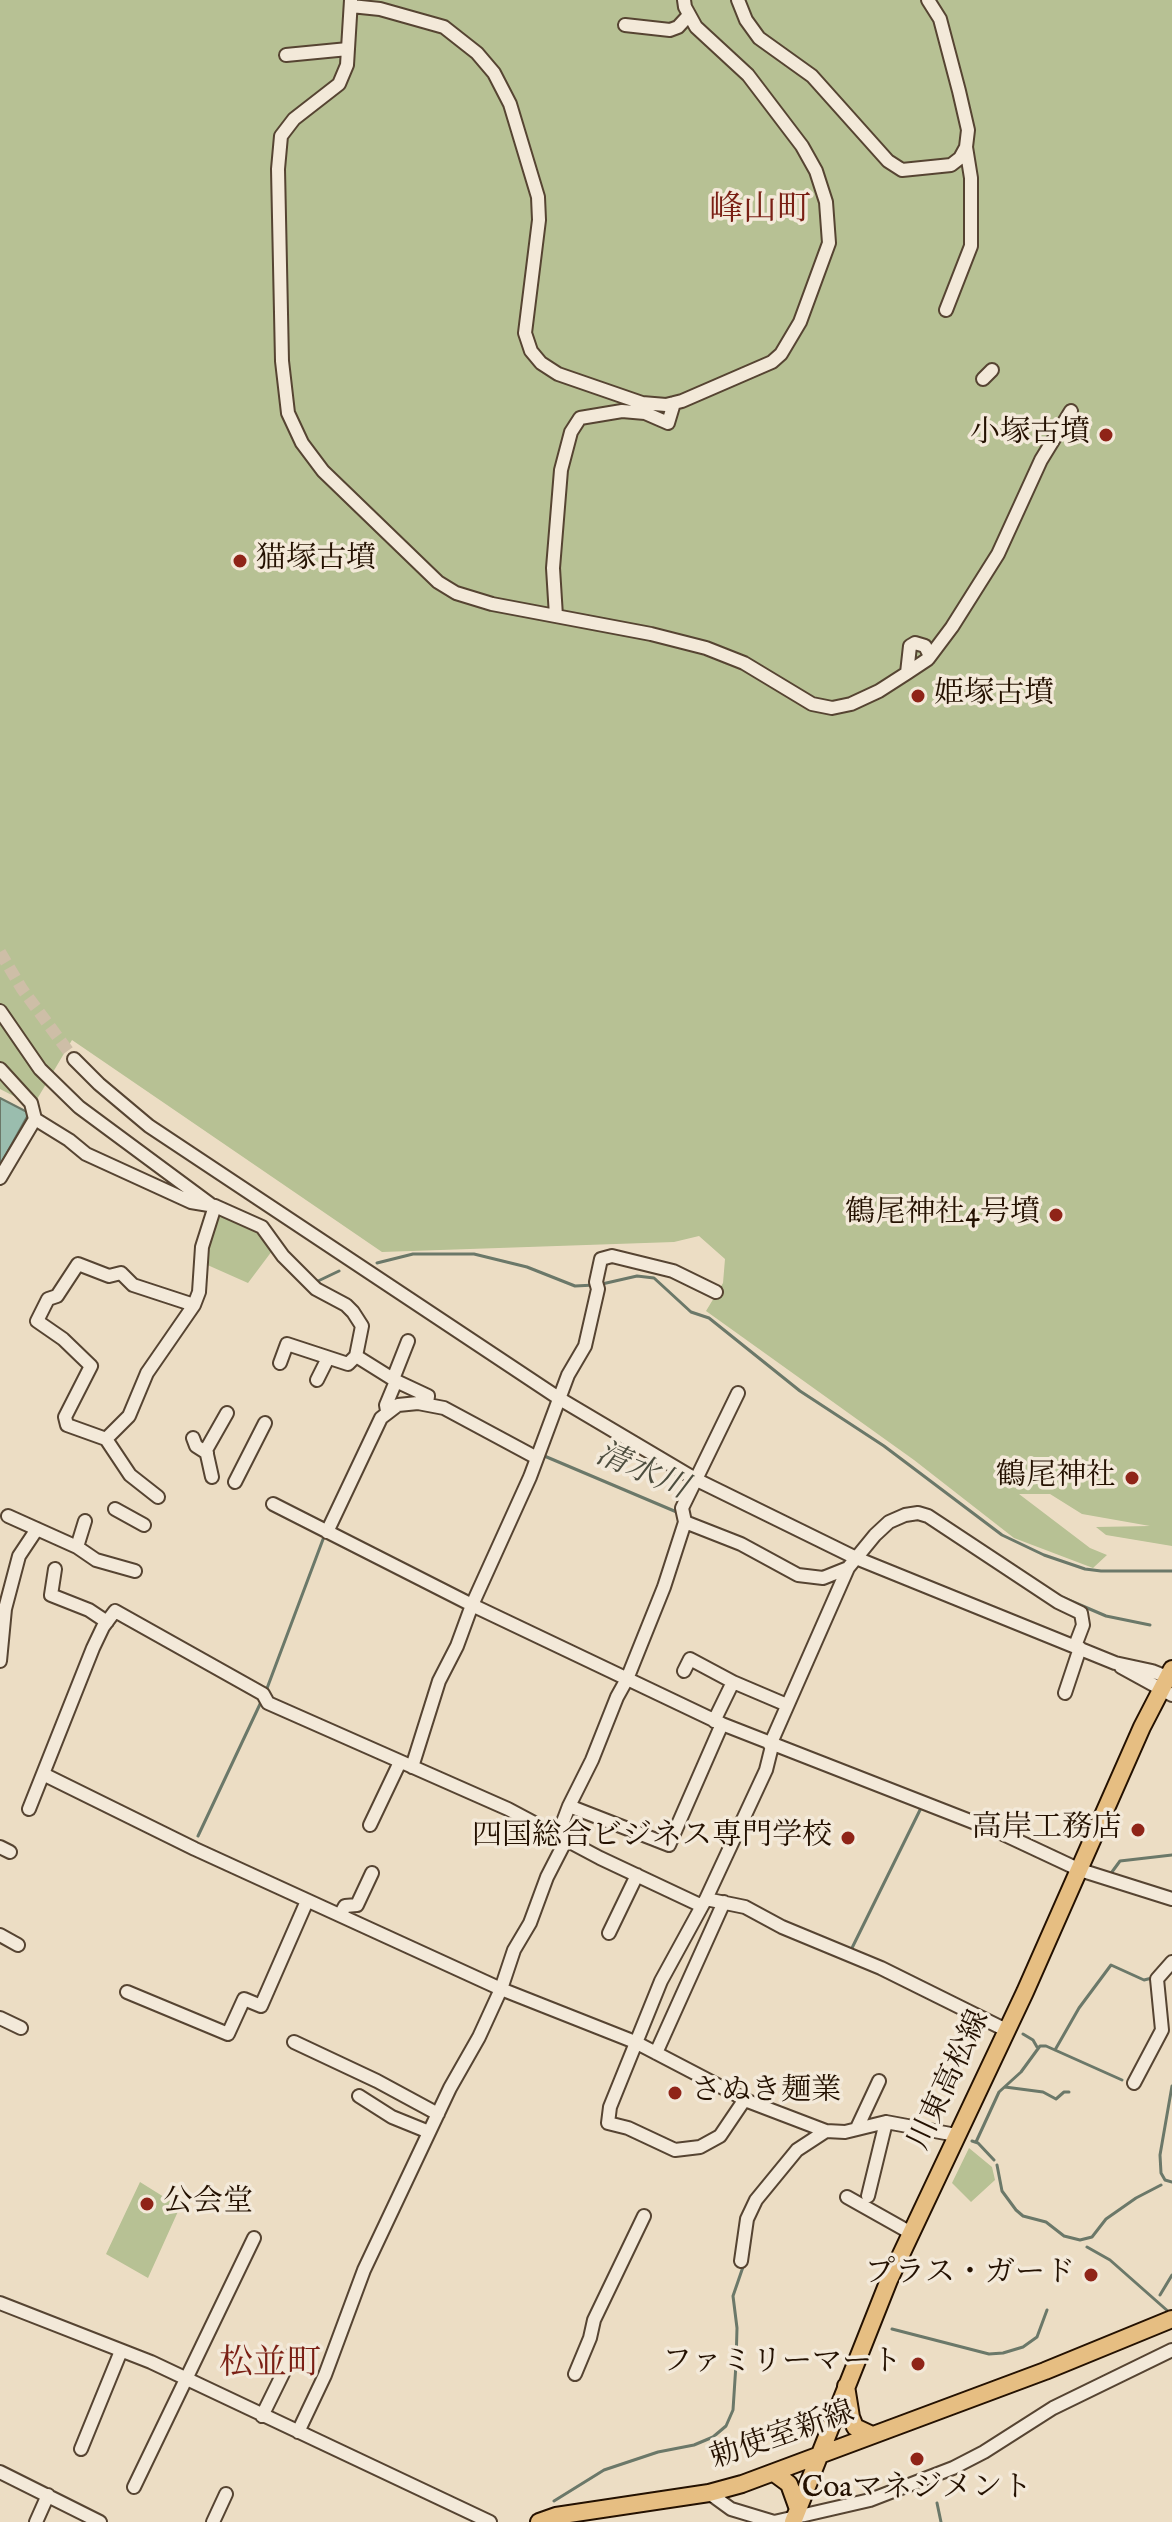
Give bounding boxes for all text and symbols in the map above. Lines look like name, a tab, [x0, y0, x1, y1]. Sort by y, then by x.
district label: 峰山町	[709, 192, 811, 232]
place label: 小塚古墳	[970, 417, 1090, 453]
marker: 小塚古墳	[1097, 426, 1115, 444]
place label: 猫塚古墳	[256, 543, 376, 579]
marker: 猫塚古墳	[231, 552, 249, 570]
place label: 姫塚古墳	[934, 678, 1054, 714]
marker: 姫塚古墳	[909, 687, 927, 705]
place label: 鶴尾神社4号墳	[845, 1197, 1040, 1233]
marker: 鶴尾神社4号墳	[1047, 1206, 1065, 1224]
water label: 清水川	[589, 1437, 693, 1509]
place label: 鶴尾神社	[996, 1460, 1116, 1496]
marker: 鶴尾神社	[1123, 1469, 1141, 1487]
place label: 高岸工務店	[972, 1812, 1122, 1848]
place label: 四国総合ビジネス専門学校	[472, 1820, 832, 1856]
marker: 高岸工務店	[1129, 1821, 1147, 1839]
marker: 四国総合ビジネス専門学校	[839, 1829, 857, 1847]
street label: 川東高松線	[903, 2005, 999, 2157]
place label: さぬき麺業	[691, 2075, 841, 2111]
marker: さぬき麺業	[666, 2084, 684, 2102]
place label: 公会堂	[163, 2186, 253, 2222]
marker: 公会堂	[138, 2195, 156, 2213]
place label: プラス・ガード	[865, 2257, 1075, 2293]
marker: プラス・ガード	[1082, 2266, 1100, 2284]
district label: 松並町	[219, 2346, 321, 2386]
place label: ファミリーマート	[662, 2346, 902, 2382]
marker: ファミリーマート	[909, 2355, 927, 2373]
street label: 勅使室新線	[706, 2396, 860, 2478]
marker: Coaマネジメント	[908, 2450, 926, 2468]
place label: Coaマネジメント	[802, 2472, 1032, 2508]

